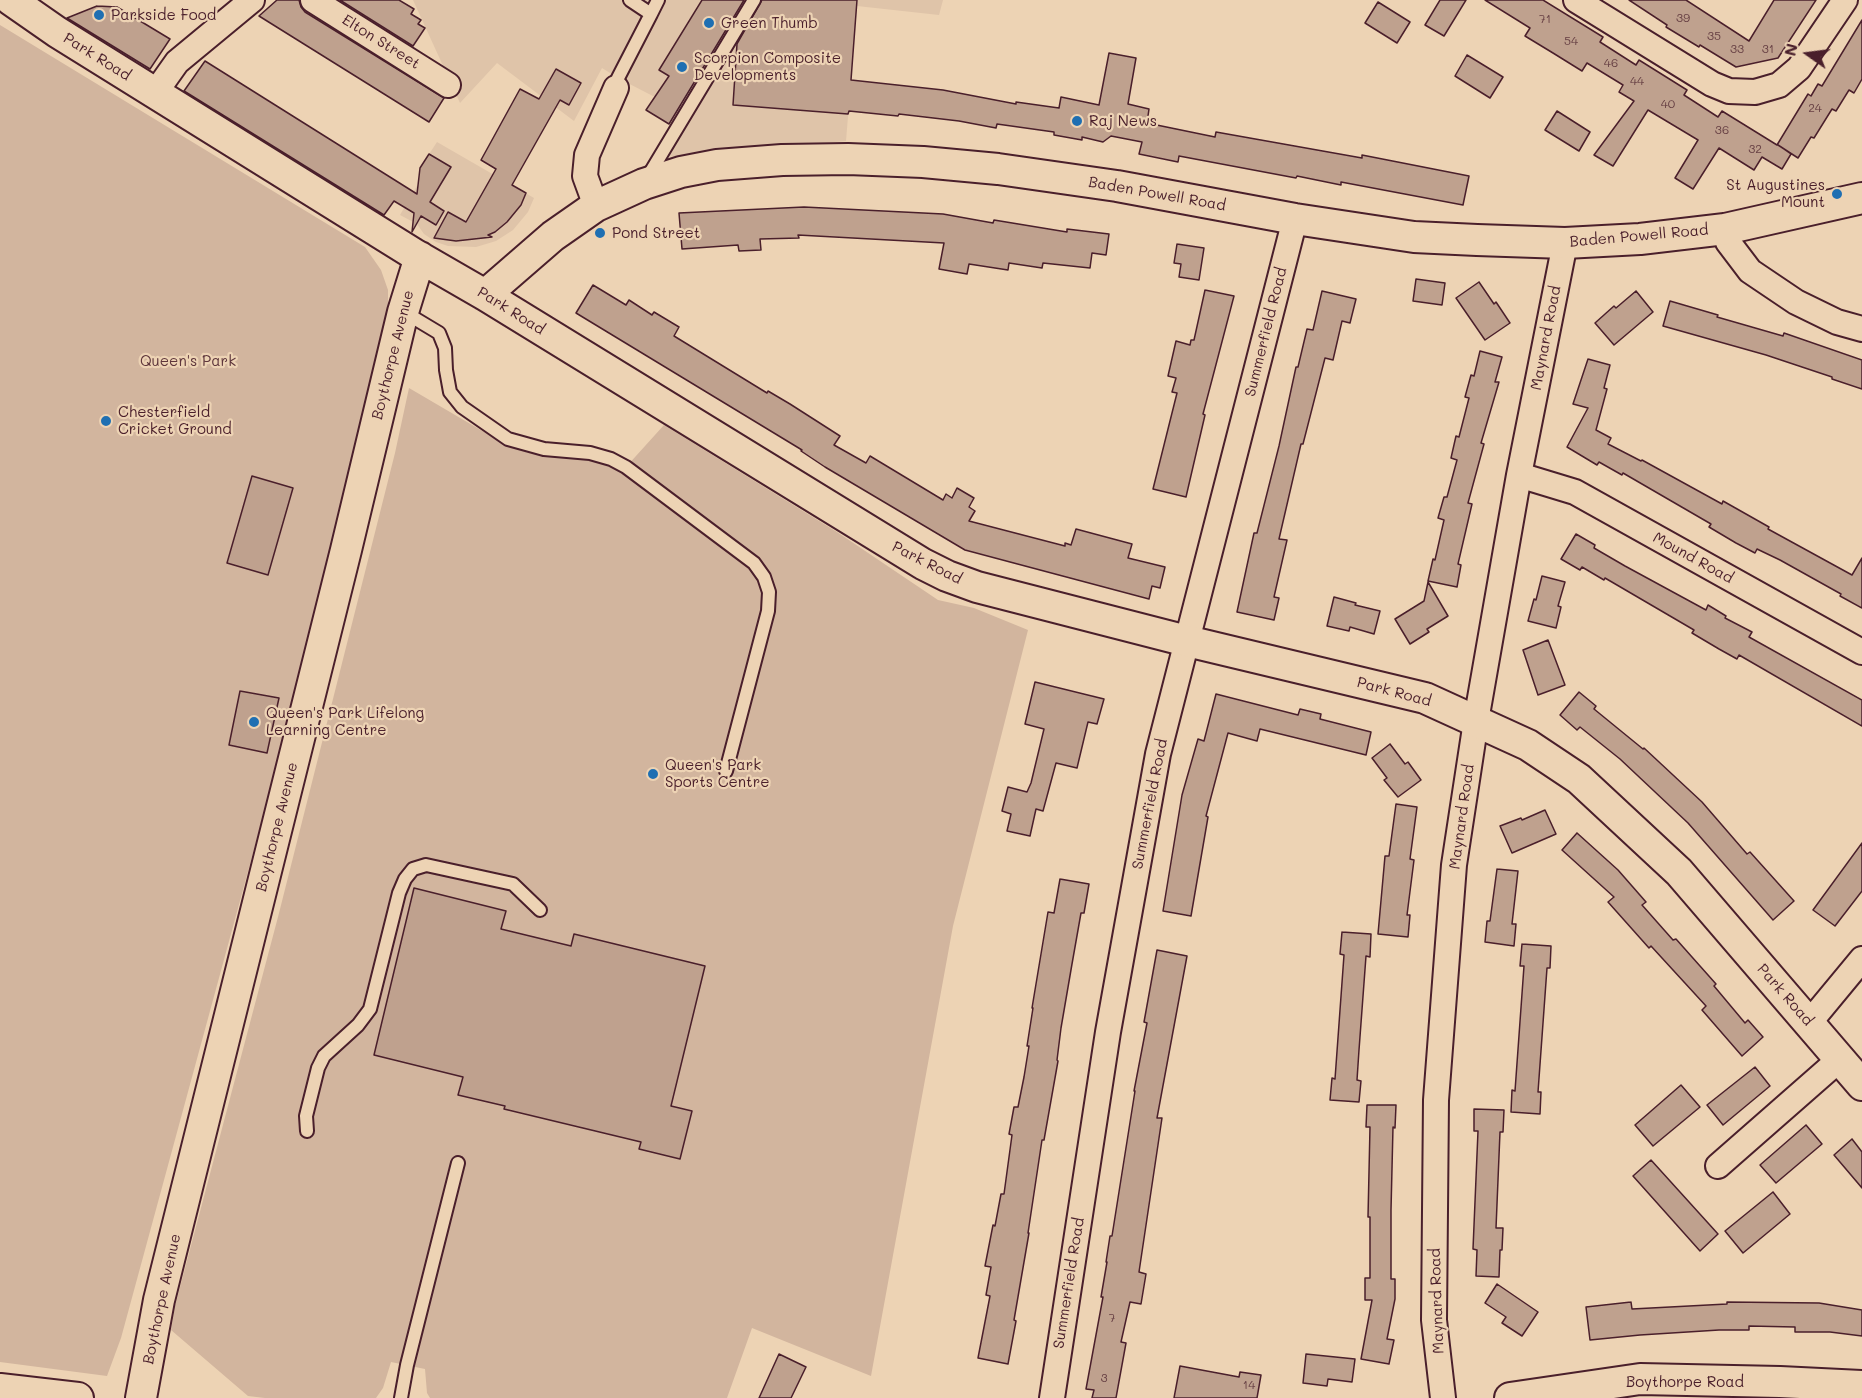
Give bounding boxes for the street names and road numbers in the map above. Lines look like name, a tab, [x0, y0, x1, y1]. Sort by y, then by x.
street label: Elton Street	[339, 11, 423, 73]
street label: Park Road	[60, 29, 134, 85]
street label: Baden Powell Road	[1087, 173, 1227, 215]
street label: Baden Powell Road	[1569, 221, 1709, 251]
street label: Summerfield Road	[1241, 266, 1291, 398]
street label: Park Road	[474, 283, 548, 339]
street label: Maynard Road	[1527, 284, 1565, 392]
street label: Boythorpe Avenue	[368, 288, 418, 422]
street label: Mound Road	[1650, 529, 1736, 587]
street label: Park Road	[889, 538, 965, 588]
street label: Park Road	[1355, 673, 1433, 711]
street label: Summerfield Road	[1129, 737, 1171, 871]
street label: Boythorpe Avenue	[252, 760, 302, 894]
street label: Maynard Road	[1446, 763, 1478, 871]
street label: Park Road	[1753, 960, 1817, 1030]
street label: Summerfield Road	[1050, 1216, 1088, 1350]
street label: Boythorpe Avenue	[139, 1232, 185, 1366]
street label: Maynard Road	[1426, 1248, 1448, 1354]
street label: Boythorpe Road	[1626, 1373, 1744, 1391]

